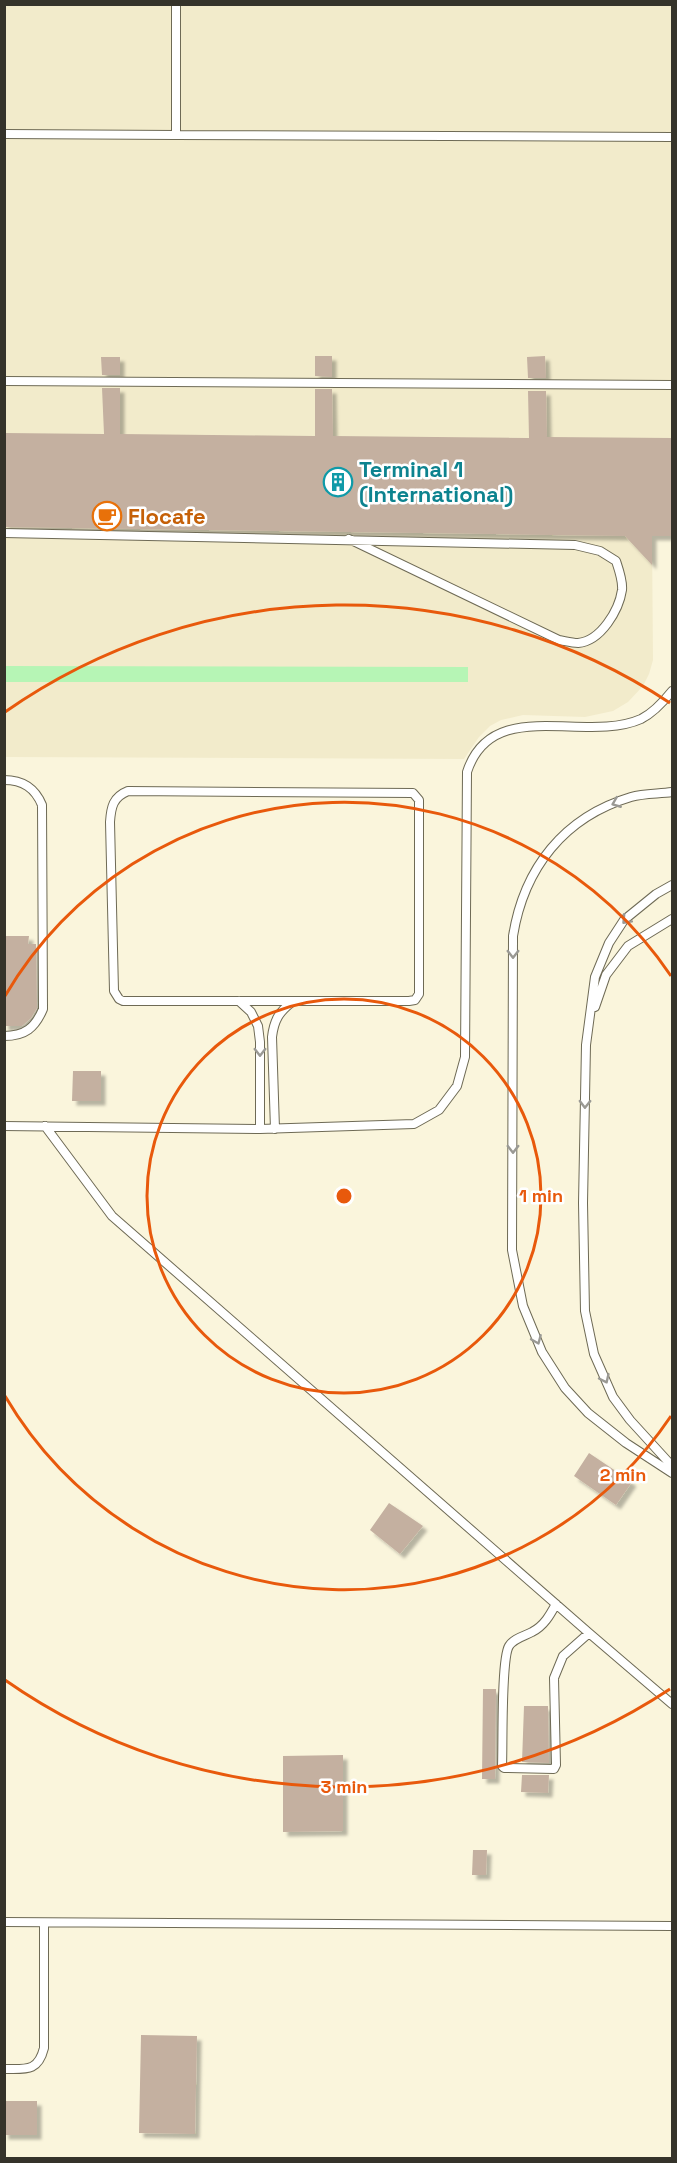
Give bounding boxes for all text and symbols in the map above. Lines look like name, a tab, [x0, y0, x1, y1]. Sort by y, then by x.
place label: Terminal 1 (International)	[359, 455, 513, 508]
building icon: Terminal 1 (International)	[322, 466, 354, 498]
cafe icon: Flocafe	[91, 500, 123, 532]
place label: Flocafe	[128, 502, 206, 530]
one-way arrow	[611, 796, 622, 808]
one-way arrow	[622, 914, 633, 924]
one-way arrow	[507, 949, 519, 958]
one-way arrow	[254, 1048, 266, 1057]
one-way arrow	[579, 1099, 591, 1108]
one-way arrow	[507, 1144, 519, 1153]
text: 1 min	[519, 1184, 563, 1207]
centre of rings	[334, 1186, 354, 1206]
one-way arrow	[530, 1334, 542, 1345]
one-way arrow	[598, 1373, 610, 1384]
text: 2 min	[600, 1463, 646, 1486]
text: 3 min	[321, 1775, 367, 1798]

